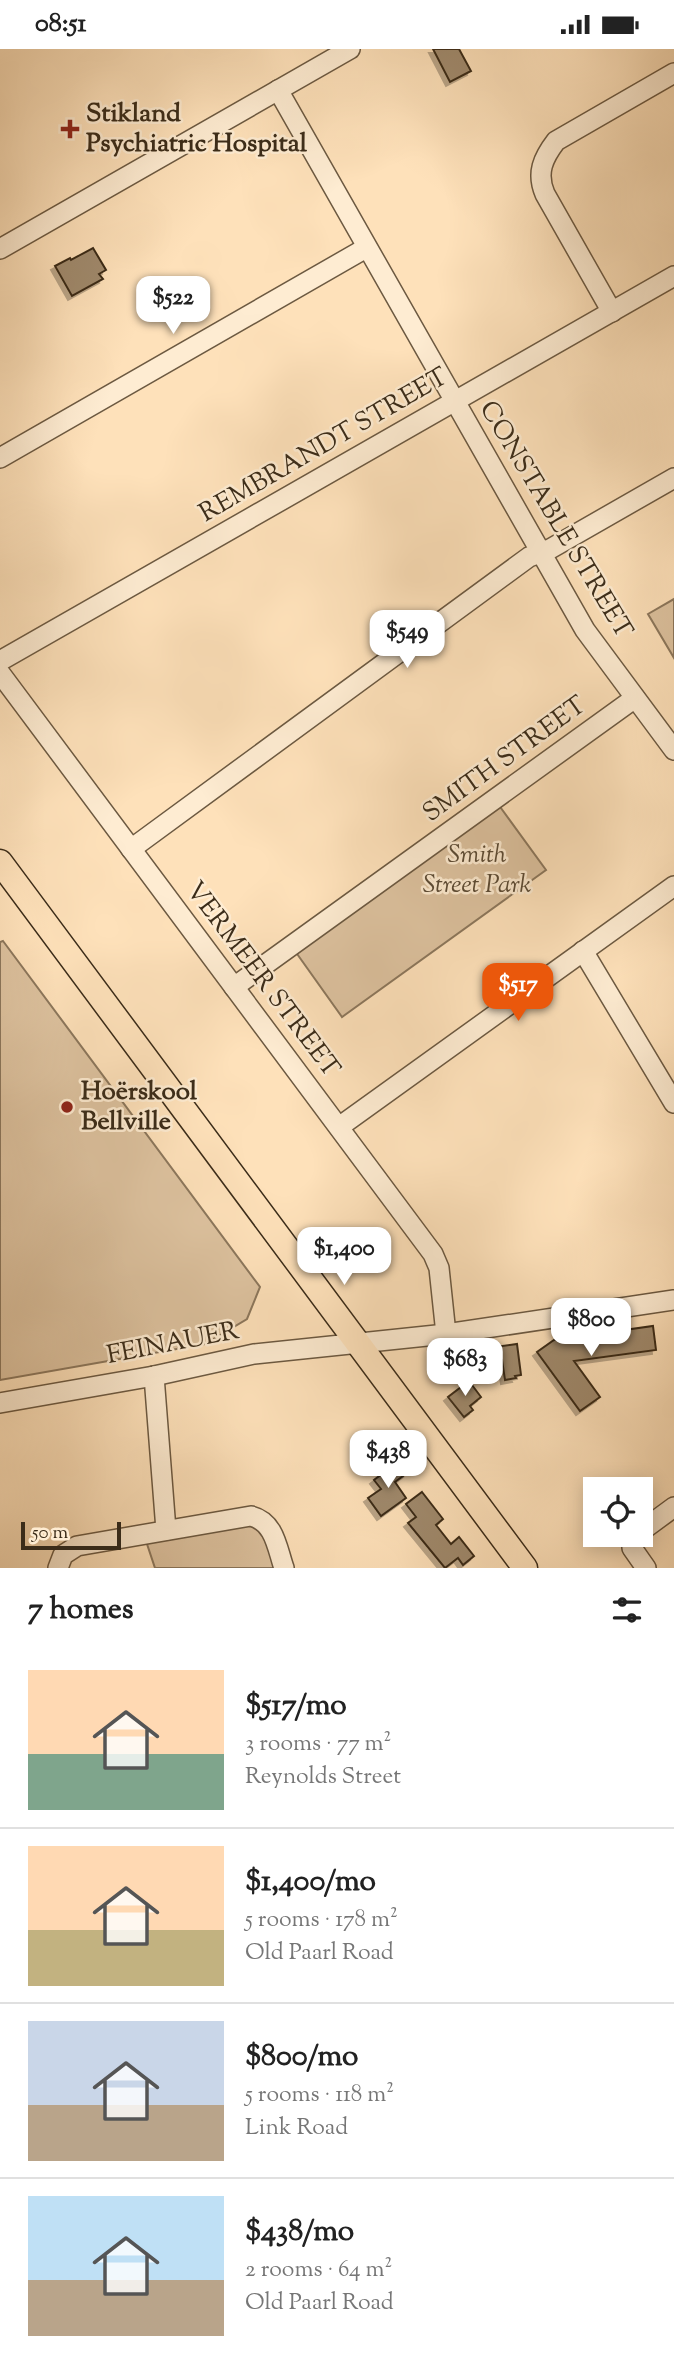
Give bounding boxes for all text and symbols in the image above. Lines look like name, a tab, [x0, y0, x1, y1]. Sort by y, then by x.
text: 08:51	[35, 6, 86, 43]
place label: Stikland Psychiatric Hospital	[86, 96, 308, 163]
marker: Stikland Psychiatric Hospital	[60, 119, 80, 139]
pin: $522	[132, 277, 214, 336]
text: $522	[152, 282, 194, 315]
street label: REMBRANDT STREET	[193, 360, 455, 532]
street label: CONSTABLE STREET	[469, 394, 641, 646]
pin: $549	[366, 611, 448, 670]
text: $549	[386, 616, 428, 649]
street label: SMITH STREET	[416, 688, 594, 832]
park label: Smith Street Park	[423, 837, 532, 904]
street label: VERMEER STREET	[176, 874, 348, 1086]
pin: $517	[477, 963, 559, 1023]
text: $517	[498, 969, 538, 1002]
place label: Hoërskool Bellville	[81, 1074, 198, 1141]
marker: Hoërskool Bellville	[59, 1099, 75, 1115]
pin: $1,400	[287, 1227, 401, 1287]
text: $1,400	[313, 1233, 375, 1266]
pin: $800	[550, 1299, 632, 1358]
text: $800	[567, 1304, 615, 1337]
street label: FEINAUER	[104, 1313, 243, 1375]
pin: $683	[424, 1339, 506, 1398]
text: $683	[443, 1344, 487, 1377]
pin: $438	[347, 1431, 429, 1490]
text: $438	[366, 1436, 410, 1469]
map controls	[583, 1477, 653, 1547]
button: locate	[583, 1477, 653, 1547]
scale bar	[21, 1519, 121, 1551]
text: 50 m	[32, 1520, 68, 1547]
text: 7 homes	[28, 1589, 133, 1632]
icon: filters	[608, 1591, 646, 1629]
text: $517/mo	[245, 1685, 347, 1728]
icon: home	[84, 1698, 168, 1782]
text: 3 rooms · 77 m²	[245, 1728, 391, 1761]
text: Reynolds Street	[245, 1761, 401, 1794]
text: $1,400/mo	[245, 1861, 376, 1904]
icon: home	[84, 1874, 168, 1958]
text: 5 rooms · 178 m²	[245, 1904, 398, 1937]
text: Old Paarl Road	[245, 1937, 394, 1970]
text: $800/mo	[245, 2036, 358, 2079]
icon: home	[84, 2049, 168, 2133]
text: 5 rooms · 118 m²	[245, 2079, 394, 2112]
text: Link Road	[245, 2112, 348, 2145]
text: $438/mo	[245, 2211, 354, 2254]
icon: home	[84, 2224, 168, 2308]
text: 2 rooms · 64 m²	[245, 2254, 392, 2287]
text: Old Paarl Road	[245, 2287, 394, 2320]

